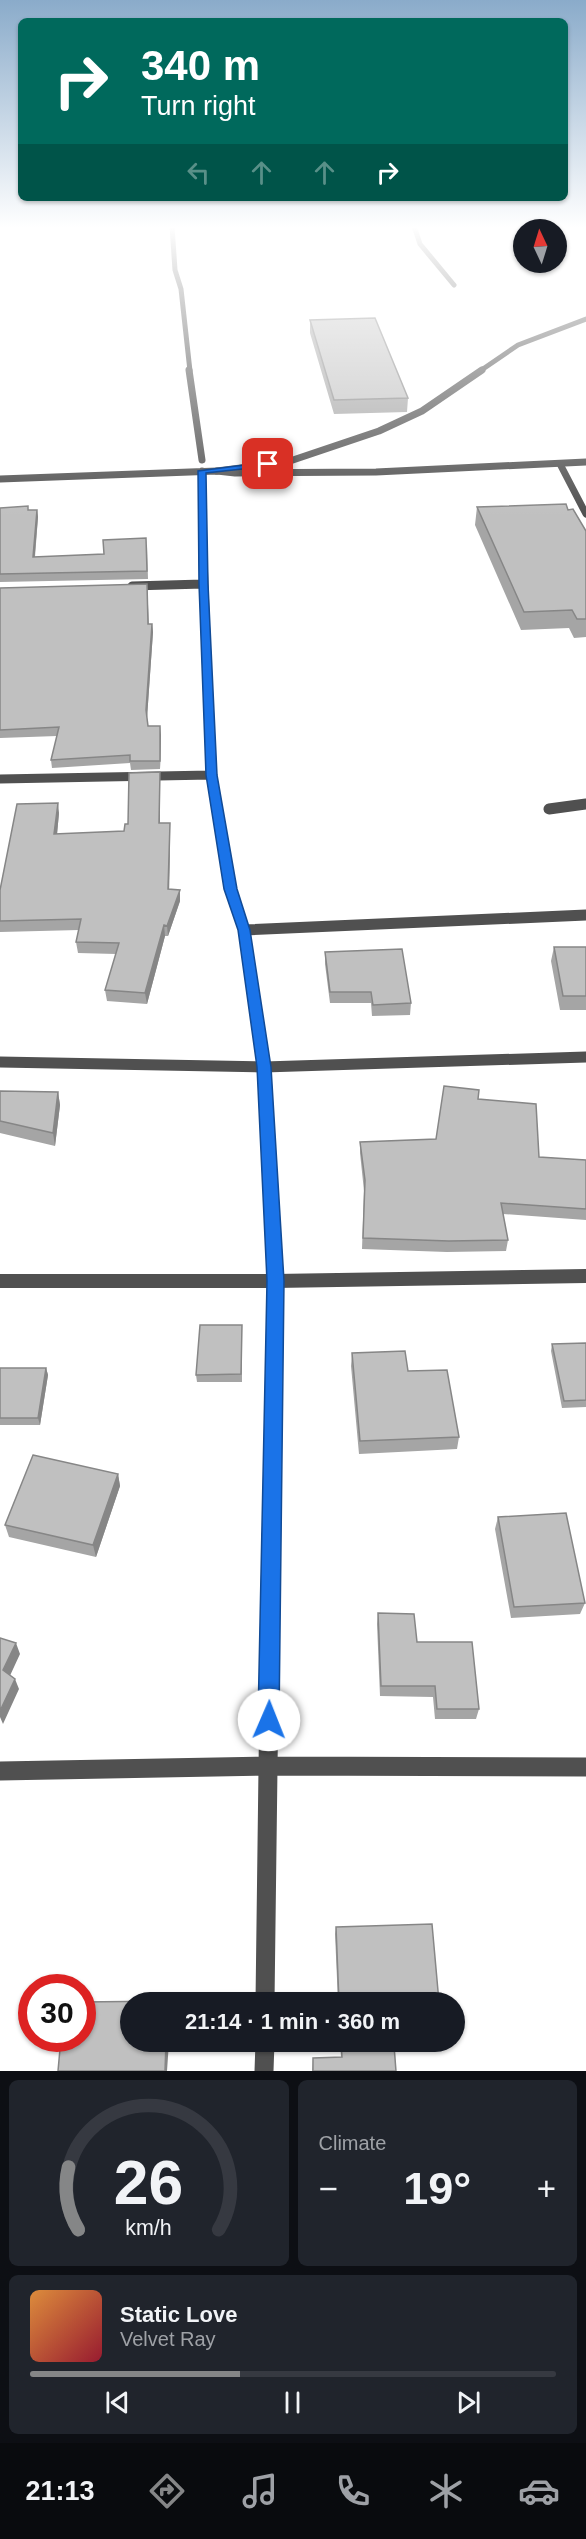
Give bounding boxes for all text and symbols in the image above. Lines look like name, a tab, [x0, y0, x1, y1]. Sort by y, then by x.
icon: right	[42, 42, 120, 120]
text: 340 m	[141, 42, 260, 89]
text: Turn right	[141, 91, 256, 121]
icon: left	[182, 156, 215, 189]
icon: ahead	[245, 156, 278, 189]
icon: ahead	[308, 156, 341, 189]
icon: right	[371, 156, 404, 189]
north arrow	[513, 219, 567, 273]
map controls	[513, 219, 567, 273]
pin	[242, 438, 293, 489]
icon: arrive	[251, 447, 284, 480]
position arrow	[237, 1688, 301, 1752]
speed limit sign: 30	[18, 1974, 96, 2052]
text: 21:14 · 1 min · 360 m	[185, 2009, 400, 2034]
text: Climate	[319, 2132, 386, 2154]
text: 26	[114, 2148, 183, 2217]
text: 19°	[403, 2163, 471, 2214]
text: −	[319, 2170, 338, 2207]
text: +	[537, 2170, 556, 2207]
text: km/h	[126, 2216, 172, 2240]
text: Static Love	[120, 2302, 237, 2327]
text: Velvet Ray	[120, 2328, 216, 2350]
icon: previous	[101, 2386, 134, 2419]
icon: pause	[276, 2386, 309, 2419]
icon: next	[452, 2386, 485, 2419]
icon: directions	[146, 2470, 188, 2512]
icon: music	[239, 2470, 281, 2512]
icon: phone	[332, 2470, 374, 2512]
icon: climate	[425, 2470, 467, 2512]
icon: car	[518, 2470, 560, 2512]
text: 21:13	[26, 2476, 95, 2506]

